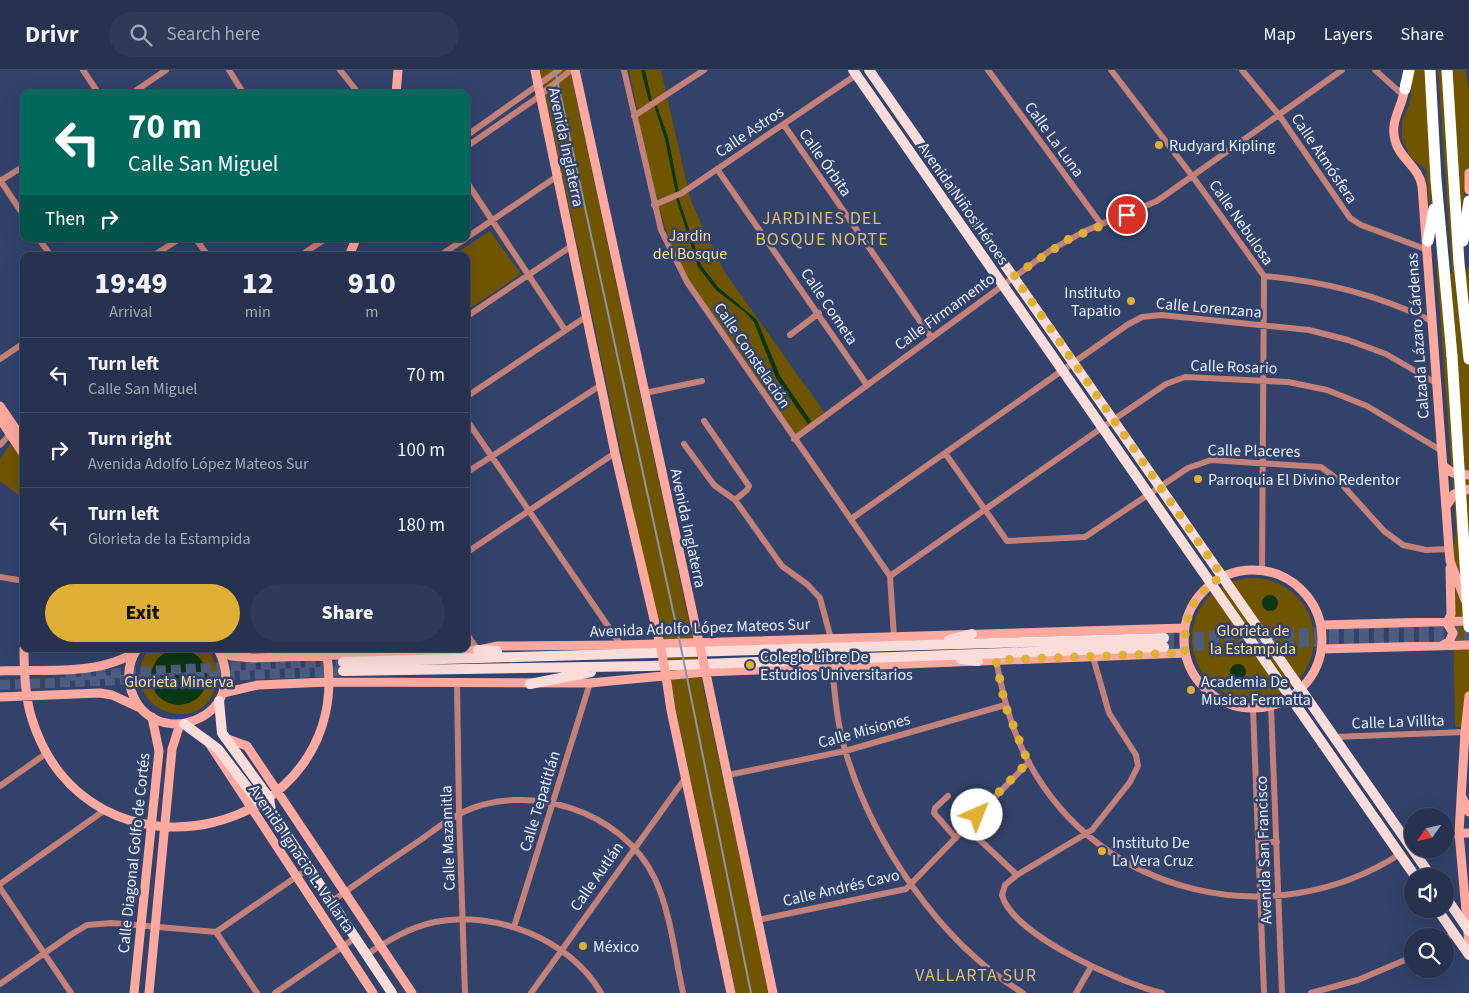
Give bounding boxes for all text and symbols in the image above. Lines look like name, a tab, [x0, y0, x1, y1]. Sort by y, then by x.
search box	[109, 12, 459, 57]
text: Drivr	[25, 17, 79, 52]
icon: search	[127, 21, 155, 49]
text: Search here	[167, 21, 260, 48]
text: Map	[1264, 22, 1296, 47]
text: Layers	[1324, 22, 1373, 47]
text: Share	[1401, 22, 1444, 47]
street label: Avenida Inglaterra	[543, 85, 589, 209]
street label: Calle La Luna	[1019, 97, 1089, 182]
street label: Calle Astros	[711, 101, 788, 163]
text: 70 m	[128, 102, 202, 152]
street label: Calle Atmósfera	[1286, 109, 1363, 208]
icon: left	[45, 110, 110, 175]
street label: Calle Órbita	[794, 124, 857, 201]
place label: Rudyard Kipling	[1169, 135, 1275, 157]
street label: Avenida Niños Héroes	[912, 138, 1014, 270]
marker: Rudyard Kipling	[1153, 139, 1165, 151]
text: Calle San Miguel	[128, 148, 278, 180]
street label: Calle Nebulosa	[1204, 175, 1279, 270]
pin	[1106, 194, 1148, 236]
icon: arrive	[1113, 201, 1141, 229]
icon: right	[95, 205, 123, 233]
text: Then	[45, 206, 85, 233]
district label: JARDINES DEL BOSQUE NORTE	[755, 206, 889, 252]
park label: Jardin del Bosque	[653, 225, 727, 265]
street label: Calzada Lázaro Cárdenas	[1401, 252, 1435, 420]
text: 19:49	[94, 262, 168, 305]
text: 12	[242, 262, 274, 305]
text: 910	[348, 262, 396, 305]
street label: Calle Cometa	[795, 264, 863, 349]
street label: Calle Firmamento	[890, 268, 999, 356]
place label: Instituto Tapatio	[1064, 282, 1121, 322]
street label: Calle Lorenzana	[1155, 292, 1263, 324]
marker: Instituto Tapatio	[1125, 295, 1137, 307]
street label: Calle Constelación	[709, 298, 796, 413]
text: Arrival	[109, 301, 152, 323]
text: min	[245, 301, 271, 323]
text: m	[365, 301, 378, 323]
text: Turn left	[88, 351, 159, 378]
street label: Calle Rosario	[1190, 354, 1278, 380]
icon: left	[45, 361, 73, 389]
text: 70 m	[407, 362, 445, 389]
text: Calle San Miguel	[88, 378, 197, 400]
text: Turn right	[88, 426, 172, 453]
icon: right	[45, 436, 73, 464]
text: 100 m	[397, 437, 445, 464]
street label: Calle Placeres	[1207, 439, 1301, 463]
text: Avenida Adolfo López Mateos Sur	[88, 453, 308, 475]
street label: Avenida Inglaterra	[665, 466, 711, 590]
place label: Parroquia El Divino Redentor	[1208, 469, 1401, 491]
marker: Parroquia El Divino Redentor	[1192, 473, 1204, 485]
text: Turn left	[88, 501, 159, 528]
icon: left	[45, 511, 73, 539]
text: 180 m	[397, 512, 445, 539]
text: Glorieta de la Estampida	[88, 528, 251, 550]
button: Exit	[45, 584, 240, 642]
button: Share	[250, 584, 445, 642]
street label: Avenida Adolfo López Mateos Sur	[589, 613, 811, 643]
park label: Glorieta de la Estampida	[1210, 620, 1296, 660]
place label: Colegio Libre De Estudios Universitarios	[760, 646, 913, 686]
marker: Colegio Libre De Estudios Universitarios	[744, 659, 756, 671]
park label: Glorieta Minerva	[124, 671, 234, 693]
place label: Academia De Musica Fermatta	[1201, 671, 1311, 711]
marker: Academia De Musica Fermatta	[1185, 684, 1197, 696]
street label: Calle Misiones	[816, 708, 913, 754]
street label: Calle La Villita	[1351, 709, 1445, 735]
street label: Calle Tepatitlán	[514, 748, 566, 854]
street label: Calle Diagonal Golfo de Cortés	[113, 752, 155, 954]
street label: Avenida San Francisco	[1250, 775, 1278, 925]
street label: Avenida Ignacio L. Vallarta	[243, 780, 359, 937]
street label: Calle Mazamitla	[435, 785, 461, 891]
position arrow	[950, 788, 1002, 840]
north arrow	[1404, 808, 1454, 858]
map controls	[1404, 808, 1454, 978]
place label: Instituto De La Vera Cruz	[1112, 832, 1194, 872]
street label: Calle Autlán	[565, 837, 629, 916]
marker: Instituto De La Vera Cruz	[1096, 845, 1108, 857]
street label: Calle Andrés Cavo	[781, 864, 902, 912]
button: sound	[1404, 868, 1454, 918]
button: search	[1404, 928, 1454, 978]
place label: México	[593, 936, 639, 958]
marker: México	[577, 940, 589, 952]
district label: VALLARTA SUR	[915, 963, 1037, 988]

